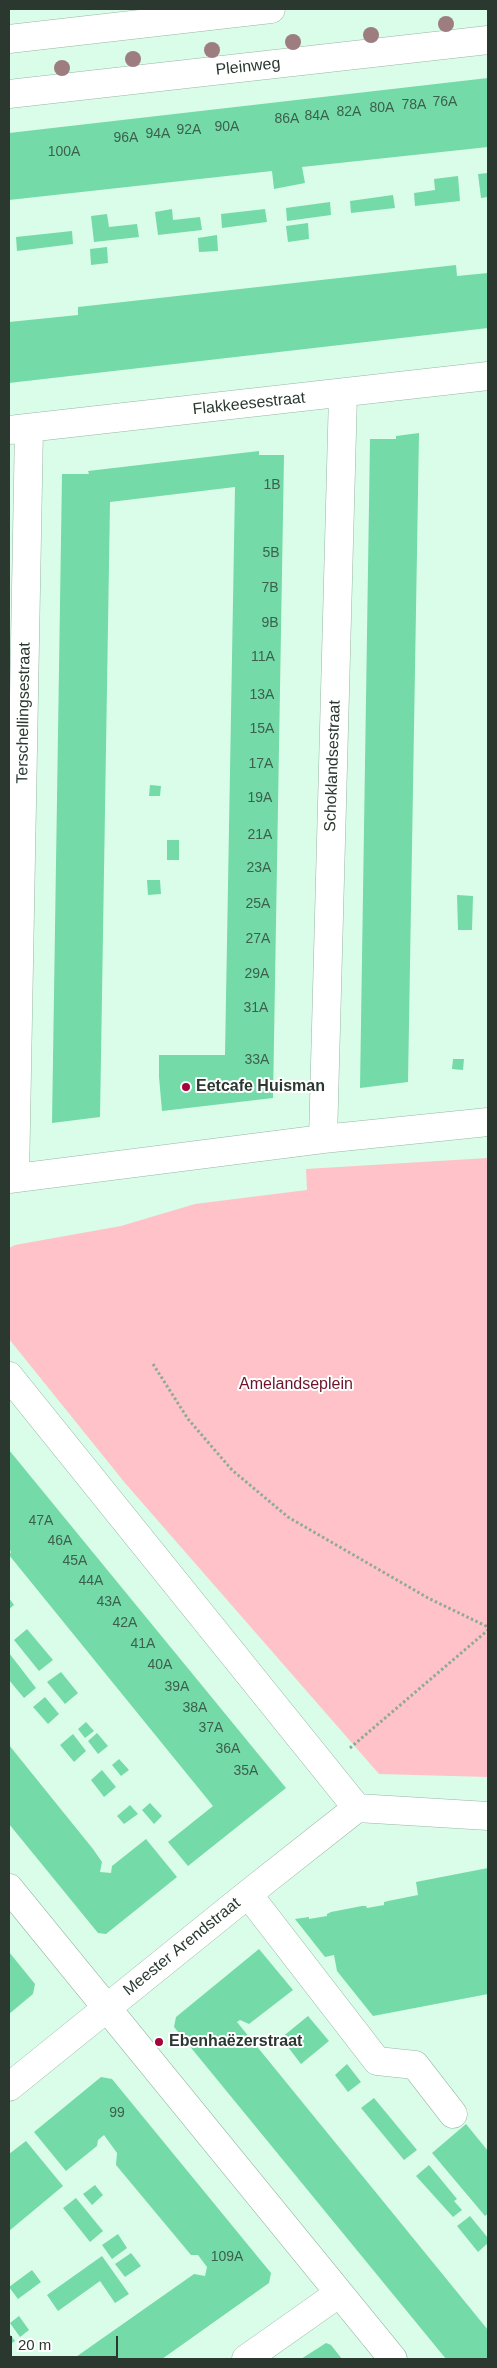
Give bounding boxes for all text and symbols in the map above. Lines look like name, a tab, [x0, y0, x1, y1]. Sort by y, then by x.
street label: Pleinweg	[215, 54, 281, 80]
house number: 76A	[433, 94, 457, 110]
house number: 78A	[402, 97, 426, 113]
house number: 80A	[370, 100, 394, 116]
house number: 82A	[337, 104, 361, 120]
house number: 84A	[305, 108, 329, 124]
house number: 86A	[275, 111, 299, 127]
house number: 90A	[215, 119, 239, 135]
house number: 92A	[177, 122, 201, 138]
house number: 94A	[146, 126, 170, 142]
house number: 96A	[114, 130, 138, 146]
house number: 100A	[48, 144, 80, 160]
street label: Flakkeesestraat	[192, 389, 306, 419]
house number: 1B	[263, 477, 281, 493]
house number: 5B	[262, 545, 280, 561]
house number: 7B	[261, 580, 279, 596]
house number: 9B	[261, 615, 279, 631]
street label: Terschellingsestraat	[13, 642, 35, 784]
house number: 11A	[251, 649, 275, 665]
house number: 13A	[250, 687, 274, 703]
street label: Schoklandsestraat	[321, 700, 345, 832]
house number: 15A	[250, 721, 274, 737]
house number: 17A	[249, 756, 273, 772]
house number: 19A	[248, 790, 272, 806]
house number: 21A	[248, 827, 272, 843]
house number: 23A	[247, 860, 271, 876]
house number: 25A	[246, 896, 270, 912]
house number: 27A	[246, 931, 270, 947]
house number: 29A	[245, 966, 269, 982]
house number: 31A	[244, 1000, 268, 1016]
house number: 33A	[245, 1052, 269, 1068]
place label: Eetcafe Huisman	[196, 1077, 325, 1097]
marker: Eetcafe Huisman	[180, 1081, 192, 1093]
park label: Amelandseplein	[239, 1375, 353, 1395]
house number: 47A	[29, 1513, 53, 1529]
house number: 46A	[48, 1533, 72, 1549]
house number: 45A	[63, 1553, 87, 1569]
house number: 44A	[79, 1573, 103, 1589]
house number: 43A	[97, 1594, 121, 1610]
house number: 42A	[113, 1615, 137, 1631]
house number: 41A	[131, 1636, 155, 1652]
house number: 40A	[148, 1657, 172, 1673]
house number: 39A	[165, 1679, 189, 1695]
house number: 38A	[183, 1700, 207, 1716]
house number: 37A	[199, 1720, 223, 1736]
house number: 36A	[216, 1741, 240, 1757]
house number: 35A	[234, 1763, 258, 1779]
street label: Meester Arendstraat	[120, 1894, 244, 2000]
place label: Ebenhaëzerstraat	[169, 2032, 302, 2052]
marker: Ebenhaëzerstraat	[153, 2036, 165, 2048]
house number: 99	[109, 2105, 125, 2121]
house number: 109A	[211, 2249, 243, 2265]
scale bar	[12, 2326, 120, 2358]
text: 20 m	[18, 2336, 51, 2353]

